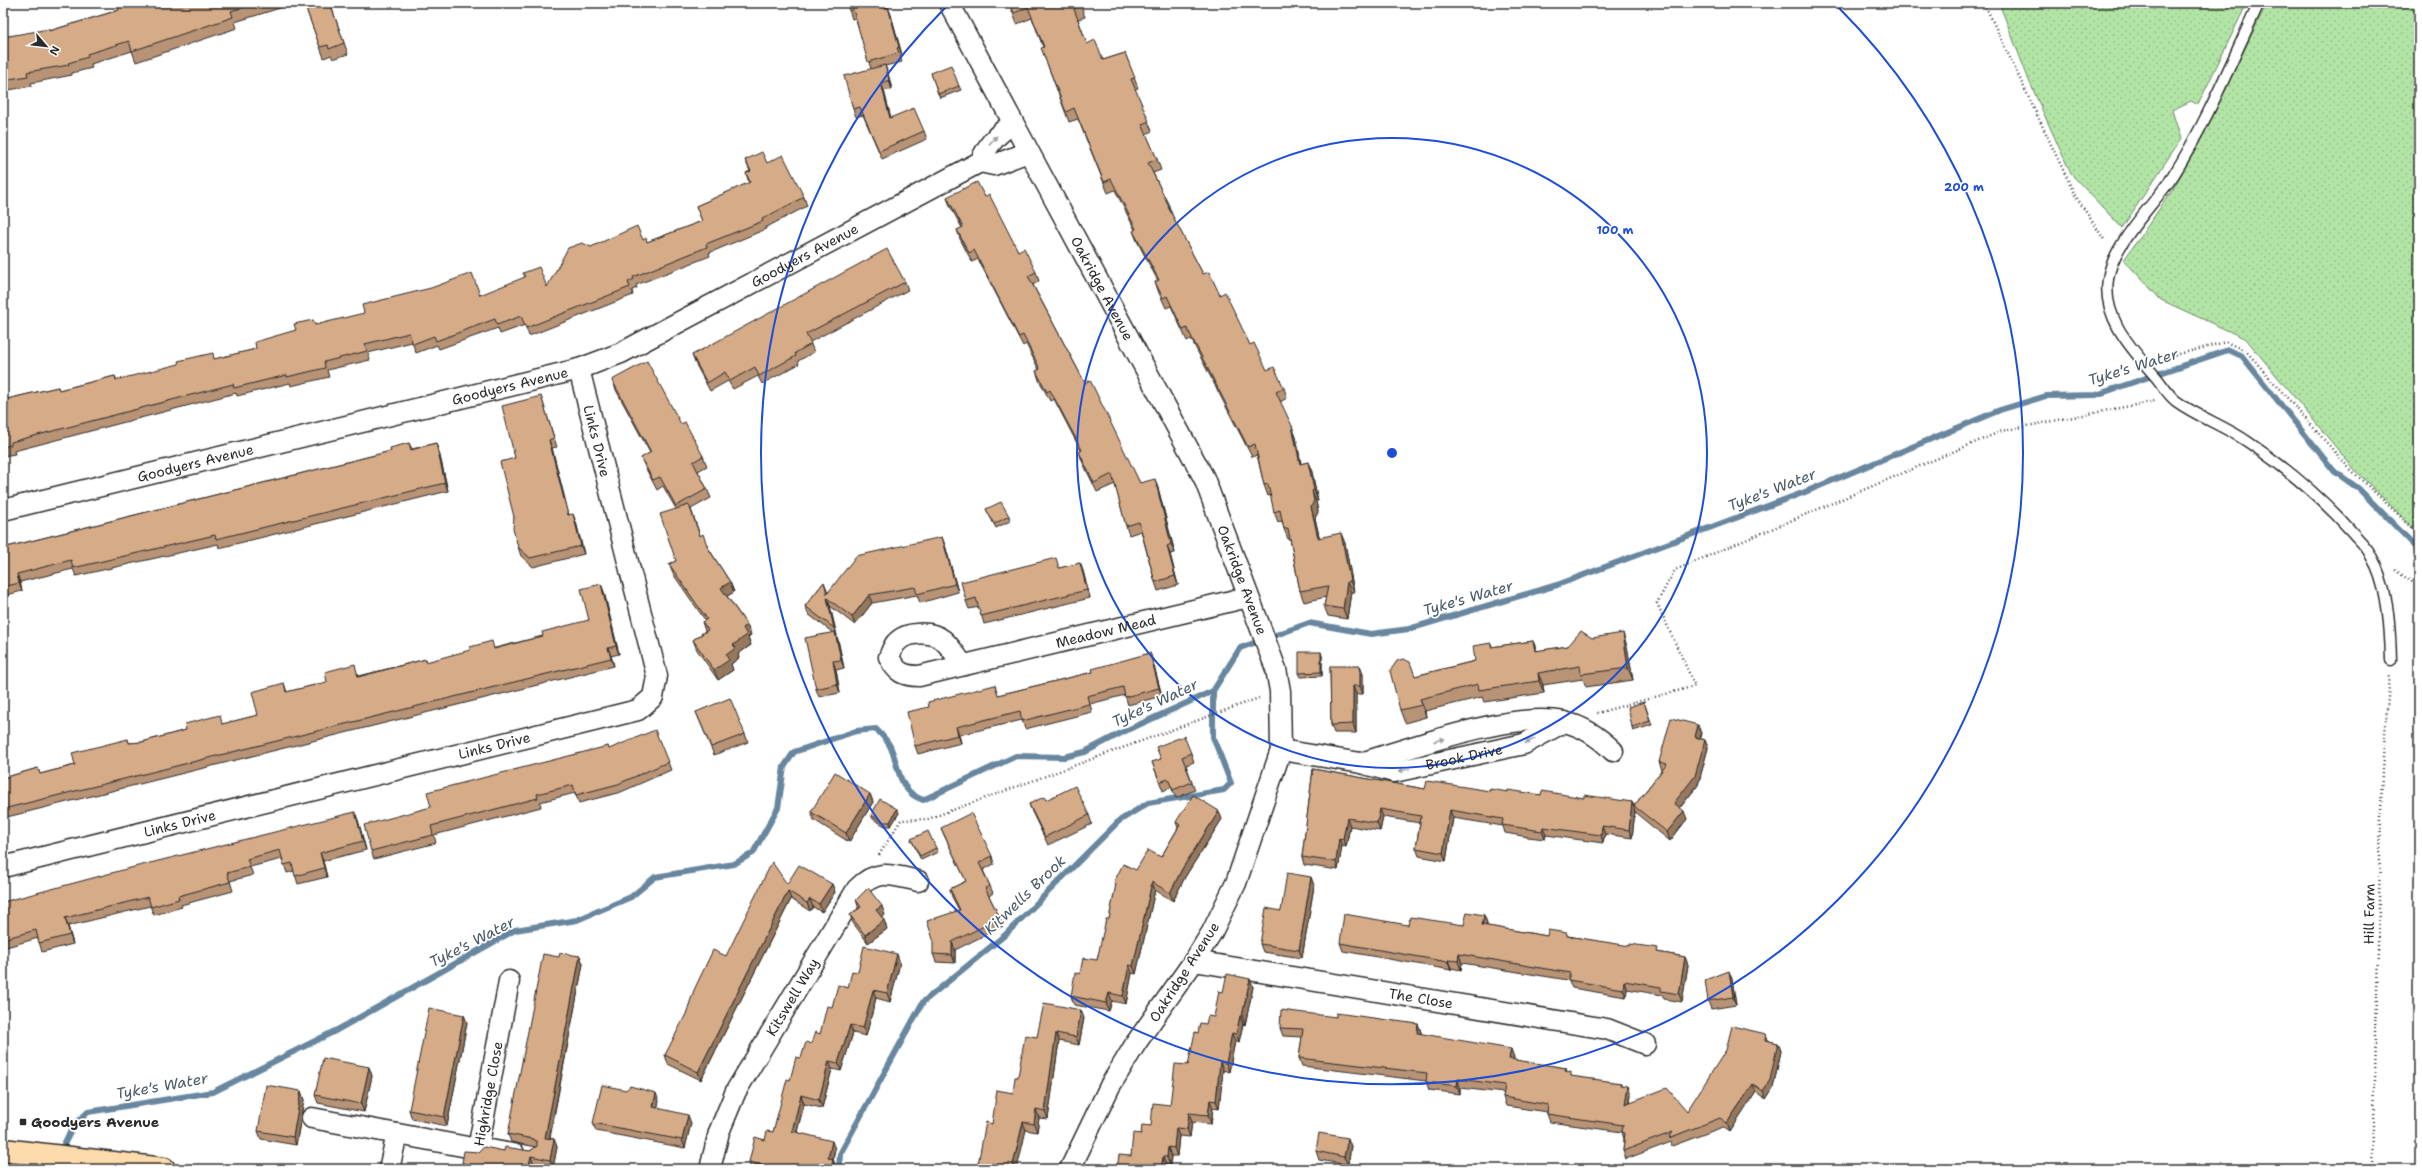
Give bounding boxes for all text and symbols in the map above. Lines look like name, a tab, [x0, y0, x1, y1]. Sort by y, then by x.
north arrow	[26, 26, 66, 66]
text: N	[46, 43, 63, 58]
one-way arrow	[988, 135, 997, 145]
text: 200 m	[1944, 179, 1984, 195]
street label: Goodyers Avenue	[748, 219, 862, 291]
text: 100 m	[1597, 222, 1634, 238]
street label: Oakridge Avenue	[1067, 233, 1138, 344]
water label: Tyke's Water	[2086, 344, 2181, 390]
street label: Goodyers Avenue	[450, 363, 570, 409]
street label: Links Drive	[579, 403, 615, 479]
street label: Goodyers Avenue	[135, 440, 255, 486]
centre of rings	[1385, 446, 1399, 460]
water label: Tyke's Water	[1725, 464, 1820, 516]
street label: Oakridge Avenue	[1214, 523, 1271, 637]
water label: Tyke's Water	[1420, 575, 1516, 620]
street label: Meadow Mead	[1054, 610, 1158, 652]
water label: Tyke's Water	[1109, 674, 1202, 732]
street label: Links Drive	[456, 728, 532, 763]
one-way arrow	[1433, 737, 1445, 743]
one-way arrow	[1524, 737, 1536, 744]
street label: Brook Drive	[1424, 740, 1504, 774]
one-way arrow	[1397, 768, 1410, 774]
street label: Links Drive	[142, 806, 218, 841]
water label: Kitwells Brook	[980, 851, 1070, 939]
street label: Hill Farm	[2359, 883, 2379, 945]
water label: Tyke's Water	[426, 912, 519, 972]
street label: Oakridge Avenue	[1145, 919, 1223, 1025]
street label: Kitswell Way	[762, 955, 823, 1039]
street label: The Close	[1387, 984, 1454, 1013]
street label: Highridge Close	[470, 1040, 507, 1148]
water label: Tyke's Water	[114, 1068, 210, 1104]
place label: Goodyers Avenue	[31, 1113, 159, 1131]
marker: Goodyers Avenue	[18, 1117, 28, 1127]

